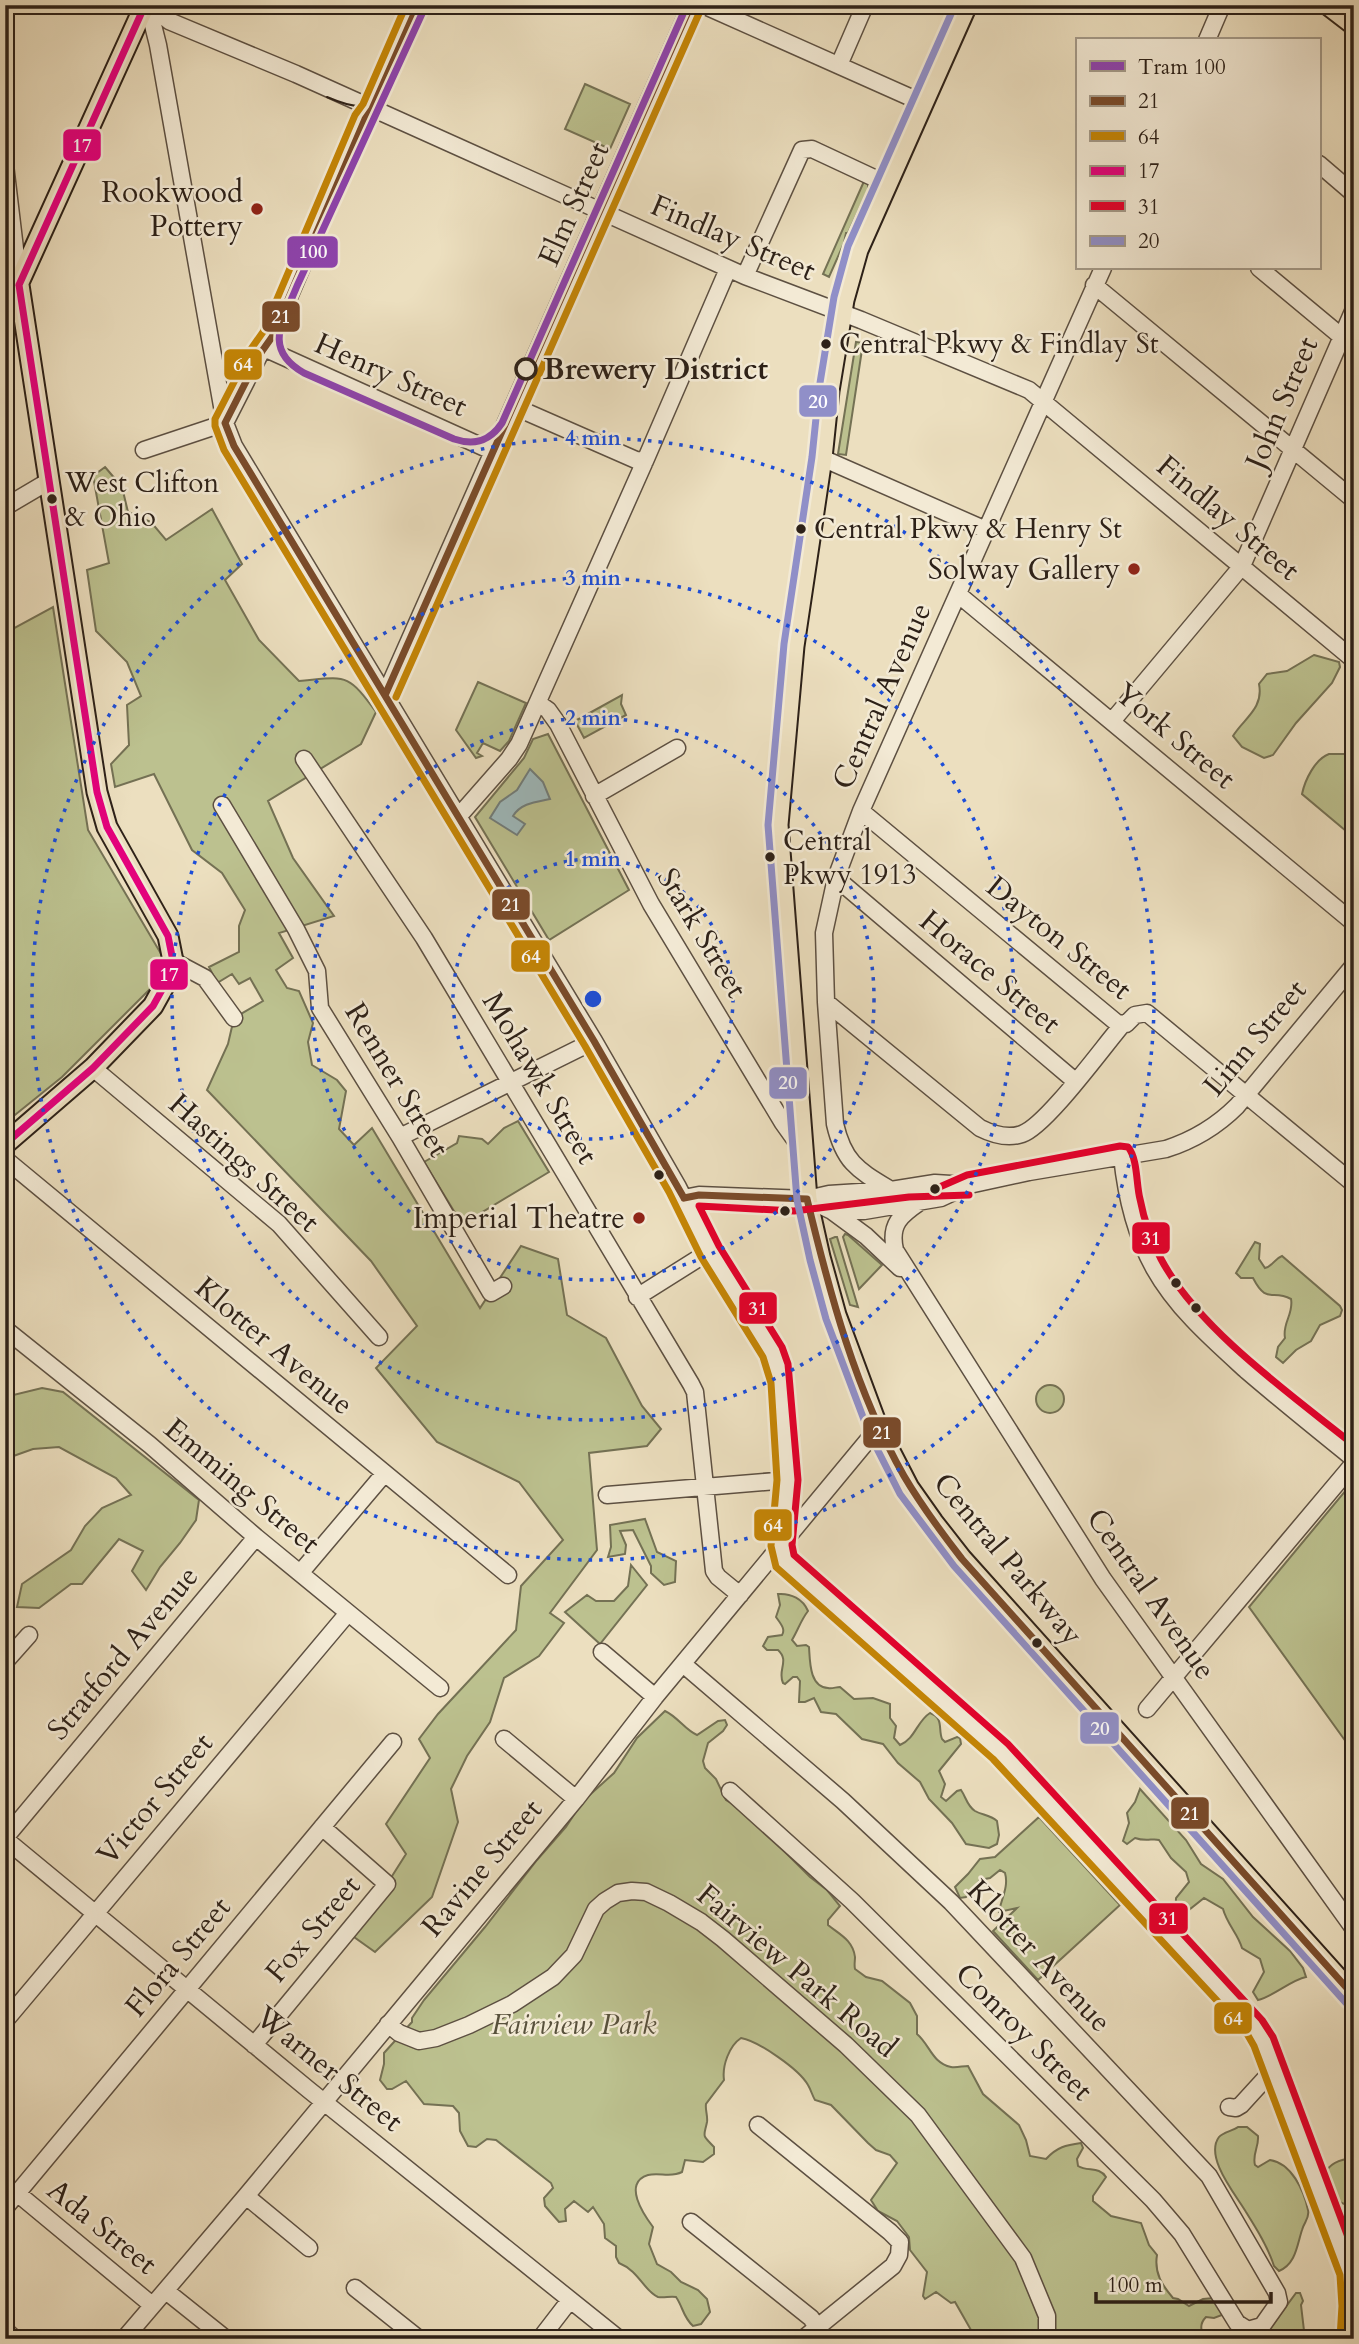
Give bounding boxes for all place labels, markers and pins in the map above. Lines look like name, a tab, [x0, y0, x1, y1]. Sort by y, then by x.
place label: Rookwood Pottery	[101, 172, 243, 247]
marker: Rookwood Pottery	[249, 201, 265, 217]
place label: Central Pkwy & Findlay St	[839, 325, 1159, 363]
marker: Central Pkwy & Findlay St	[819, 337, 833, 351]
place label: Brewery District	[543, 349, 768, 390]
marker: Brewery District	[515, 358, 537, 380]
place label: West Clifton & Ohio	[64, 464, 219, 536]
marker: West Clifton & Ohio	[45, 492, 59, 506]
place label: Central Pkwy & Henry St	[814, 510, 1122, 548]
marker: Central Pkwy & Henry St	[794, 522, 808, 536]
place label: Solway Gallery	[928, 549, 1120, 590]
marker: Solway Gallery	[1126, 561, 1142, 577]
place label: Central Pkwy 1913	[783, 822, 917, 894]
marker: Central Pkwy 1913	[763, 850, 777, 864]
centre of rings	[581, 987, 605, 1011]
unlabelled marker	[652, 1168, 666, 1182]
unlabelled marker	[928, 1182, 942, 1196]
place label: Imperial Theatre	[413, 1198, 625, 1239]
unlabelled marker	[778, 1204, 792, 1218]
marker: Imperial Theatre	[631, 1210, 647, 1226]
unlabelled marker	[1169, 1276, 1183, 1290]
unlabelled marker	[1189, 1301, 1203, 1315]
unlabelled marker	[1030, 1636, 1044, 1650]

